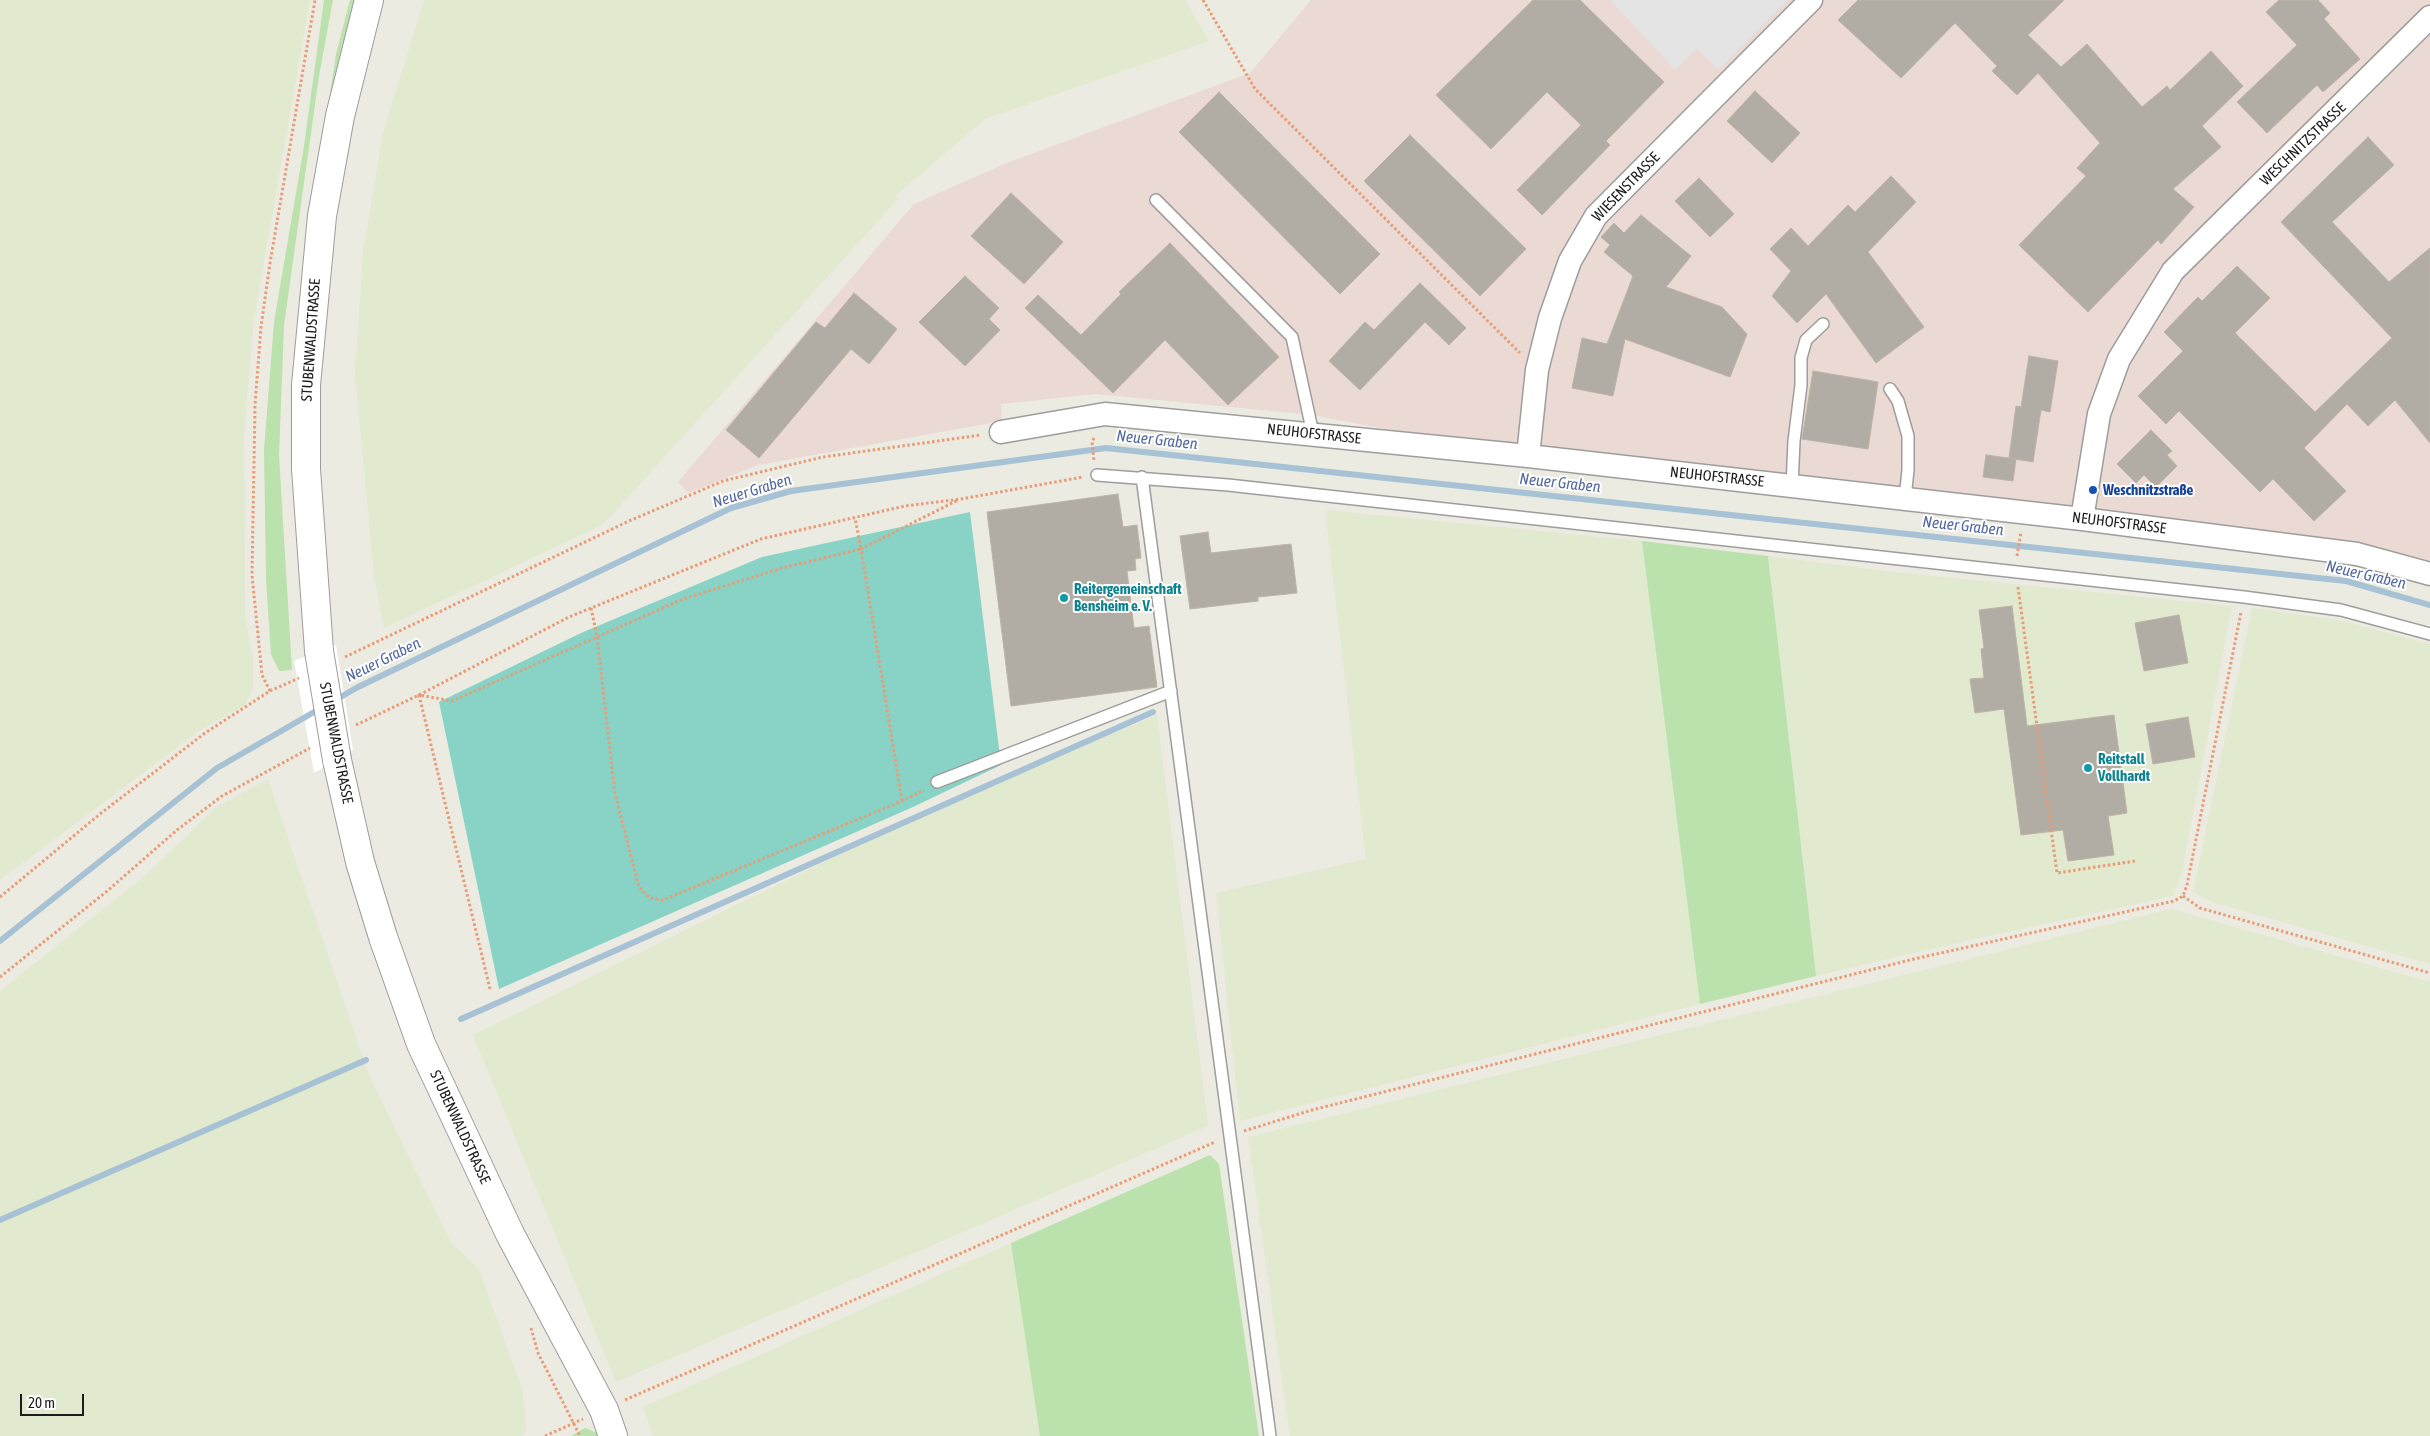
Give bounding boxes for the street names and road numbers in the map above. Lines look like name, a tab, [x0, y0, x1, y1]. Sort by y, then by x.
street label: WESCHNITZSTRASSE	[2257, 99, 2349, 189]
street label: WIESENSTRASSE	[1588, 149, 1664, 225]
street label: STUBENWALDSTRASSE	[298, 278, 324, 402]
street label: NEUHOFSTRASSE	[1266, 420, 1362, 448]
street label: NEUHOFSTRASSE	[1669, 463, 1765, 491]
street label: NEUHOFSTRASSE	[2071, 508, 2167, 538]
street label: STUBENWALDSTRASSE	[315, 681, 357, 805]
street label: STUBENWALDSTRASSE	[426, 1067, 494, 1187]

